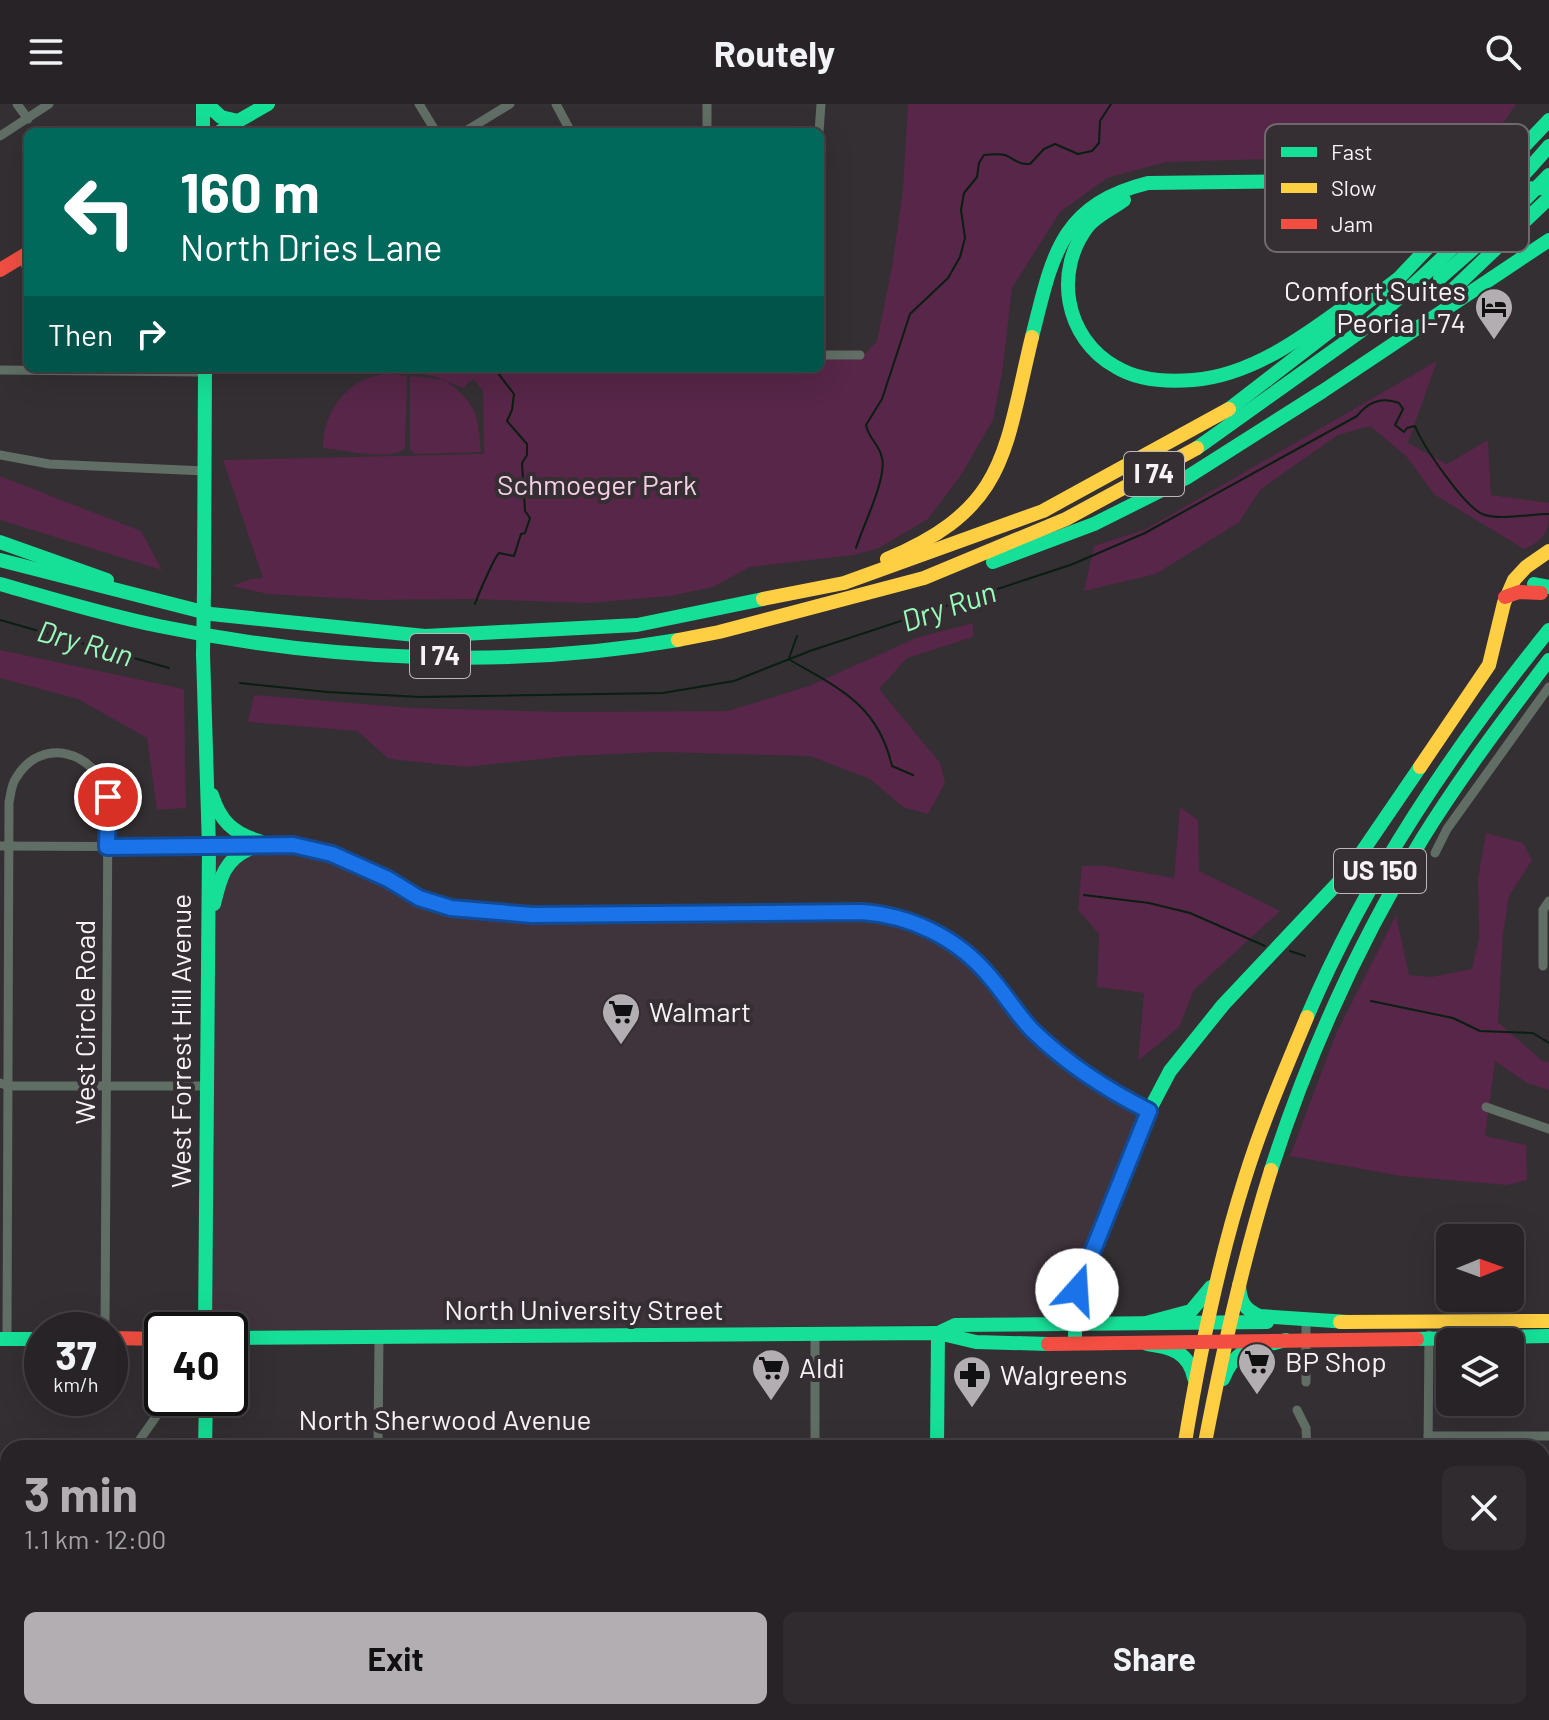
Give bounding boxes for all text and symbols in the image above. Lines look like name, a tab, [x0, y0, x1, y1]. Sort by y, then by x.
icon: menu	[24, 30, 68, 74]
icon: search	[1481, 30, 1525, 74]
text: Routely	[714, 31, 835, 74]
legend	[1265, 124, 1529, 252]
text: Fast	[1331, 138, 1373, 164]
text: 160 m	[180, 157, 320, 224]
icon: left	[48, 160, 152, 264]
text: Slow	[1331, 174, 1376, 200]
text: Jam	[1331, 210, 1373, 236]
text: North Dries Lane	[180, 225, 442, 268]
place label: Comfort Suites Peoria I-74	[1284, 273, 1466, 339]
hotel icon: Comfort Suites Peoria I-74	[1473, 286, 1515, 341]
icon: right	[129, 312, 173, 356]
text: Then	[48, 316, 113, 352]
road number: I 74	[1124, 452, 1184, 496]
park label: Schmoeger Park	[497, 467, 697, 501]
water label: Dry Run	[896, 572, 1000, 638]
water label: Dry Run	[34, 611, 137, 673]
road number: I 74	[410, 634, 470, 678]
pin	[74, 763, 142, 831]
icon: arrive	[86, 775, 130, 819]
road number: US 150	[1334, 849, 1426, 893]
street label: West Forrest Hill Avenue	[163, 894, 197, 1188]
street label: West Circle Road	[67, 920, 101, 1124]
supermarket icon: Walmart	[600, 991, 642, 1046]
place label: Walmart	[649, 994, 751, 1028]
north arrow	[1436, 1224, 1524, 1312]
map controls	[1436, 1224, 1524, 1416]
position arrow	[1035, 1248, 1119, 1332]
street label: North University Street	[444, 1292, 724, 1326]
speed limit sign: 40	[144, 1312, 248, 1416]
button: layers	[1436, 1328, 1524, 1416]
text: 37	[55, 1330, 97, 1378]
supermarket icon: BP Shop	[1236, 1341, 1278, 1396]
place label: BP Shop	[1285, 1344, 1387, 1378]
supermarket icon: Aldi	[750, 1347, 792, 1402]
place label: Aldi	[799, 1350, 845, 1384]
pharmacy icon: Walgreens	[951, 1354, 993, 1409]
place label: Walgreens	[1000, 1357, 1127, 1391]
text: km/h	[53, 1372, 99, 1396]
street label: North Sherwood Avenue	[299, 1402, 591, 1436]
text: 3 min	[24, 1464, 138, 1522]
button: close	[1442, 1466, 1526, 1550]
text: 1.1 km · 12:00	[24, 1523, 166, 1554]
button: Exit	[24, 1612, 767, 1704]
button: Share	[783, 1612, 1526, 1704]

